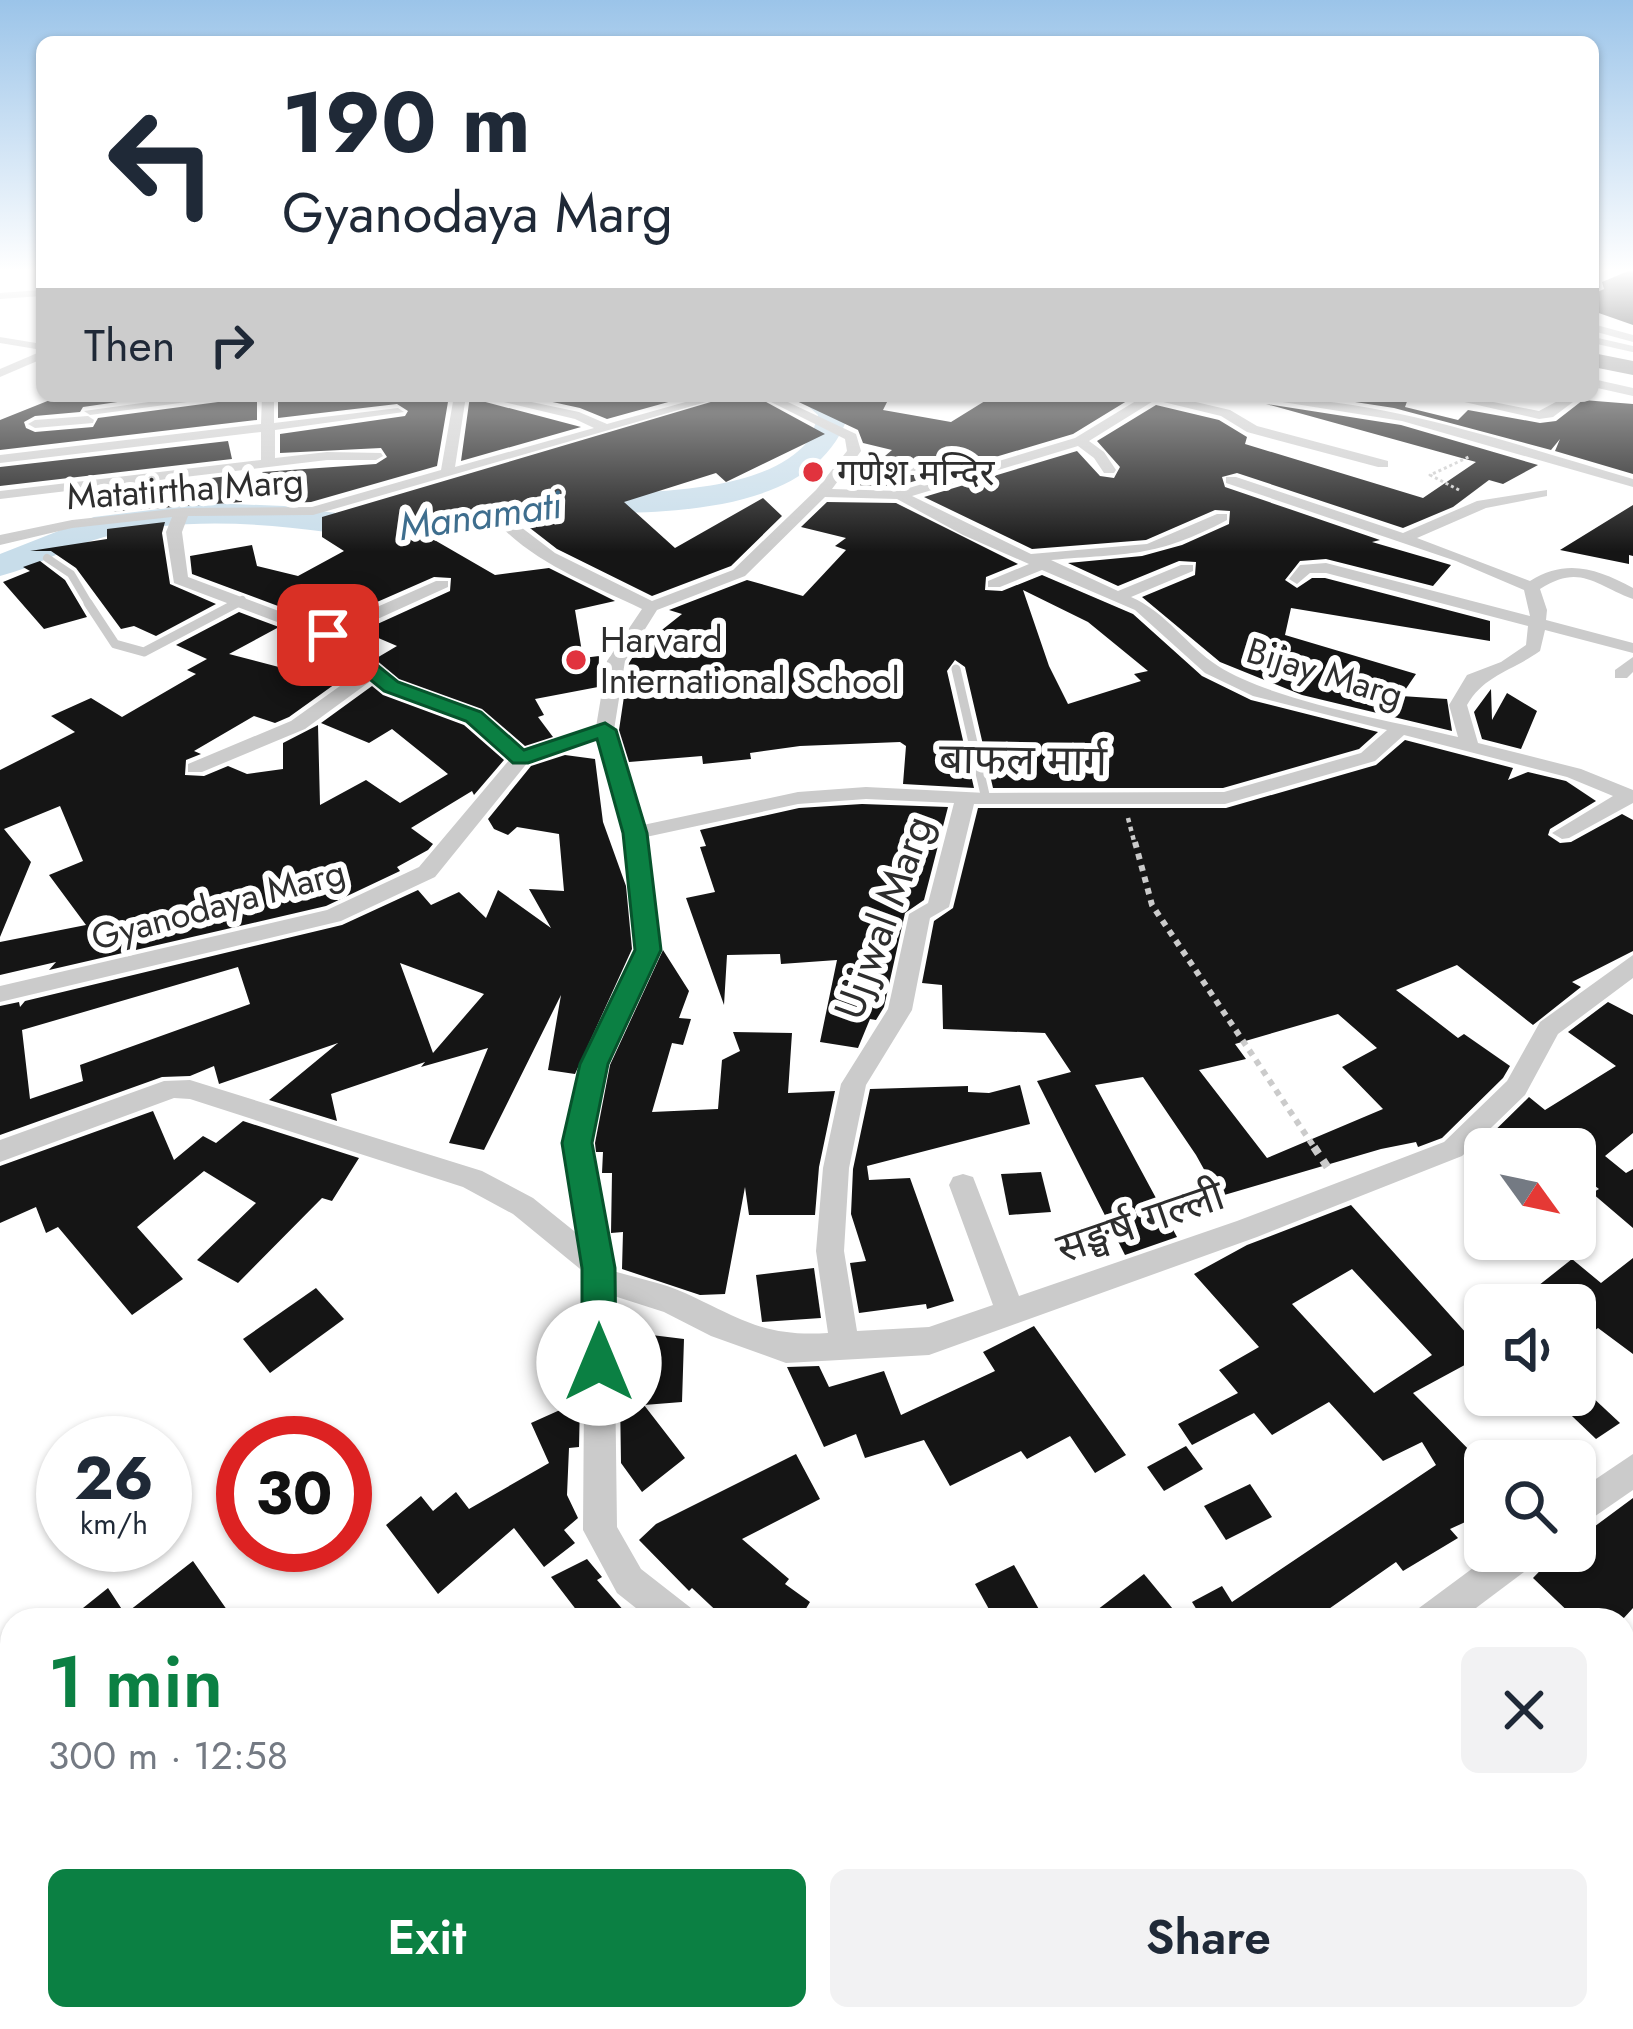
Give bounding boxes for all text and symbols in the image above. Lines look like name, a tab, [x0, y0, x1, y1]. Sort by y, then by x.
text: 190 m	[282, 62, 531, 184]
icon: left	[84, 84, 240, 240]
text: Gyanodaya Marg	[282, 174, 673, 252]
icon: right	[199, 312, 265, 378]
text: Then	[84, 313, 175, 378]
place label: गणेश मन्दिर	[837, 446, 996, 498]
street label: Matatirtha Marg	[65, 454, 305, 522]
marker: गणेश मन्दिर	[800, 459, 826, 485]
water label: Manamati	[395, 476, 566, 555]
pin	[277, 584, 379, 686]
icon: arrive	[295, 602, 361, 668]
place label: Harvard International School	[600, 613, 900, 706]
street label: Bijay Marg	[1240, 624, 1410, 720]
marker: Harvard International School	[563, 647, 589, 673]
street label: बाफल मार्ग	[938, 728, 1109, 791]
street label: Ujjwal Marg	[818, 807, 949, 1028]
street label: Gyanodaya Marg	[85, 845, 351, 963]
north arrow	[1464, 1128, 1596, 1260]
map controls	[1464, 1128, 1596, 1572]
street label: सङ्घर्ष गल्ली	[1048, 1164, 1233, 1279]
button: sound	[1464, 1284, 1596, 1416]
position arrow	[536, 1300, 662, 1426]
speed limit sign: 30	[216, 1416, 372, 1572]
text: 26	[74, 1435, 154, 1522]
button: search	[1464, 1440, 1596, 1572]
text: km/h	[80, 1502, 148, 1545]
text: 1 min	[48, 1630, 223, 1734]
button: close	[1461, 1647, 1587, 1773]
text: 300 m · 12:58	[48, 1727, 288, 1784]
button: Exit	[48, 1869, 806, 2007]
button: Share	[830, 1869, 1587, 2007]

